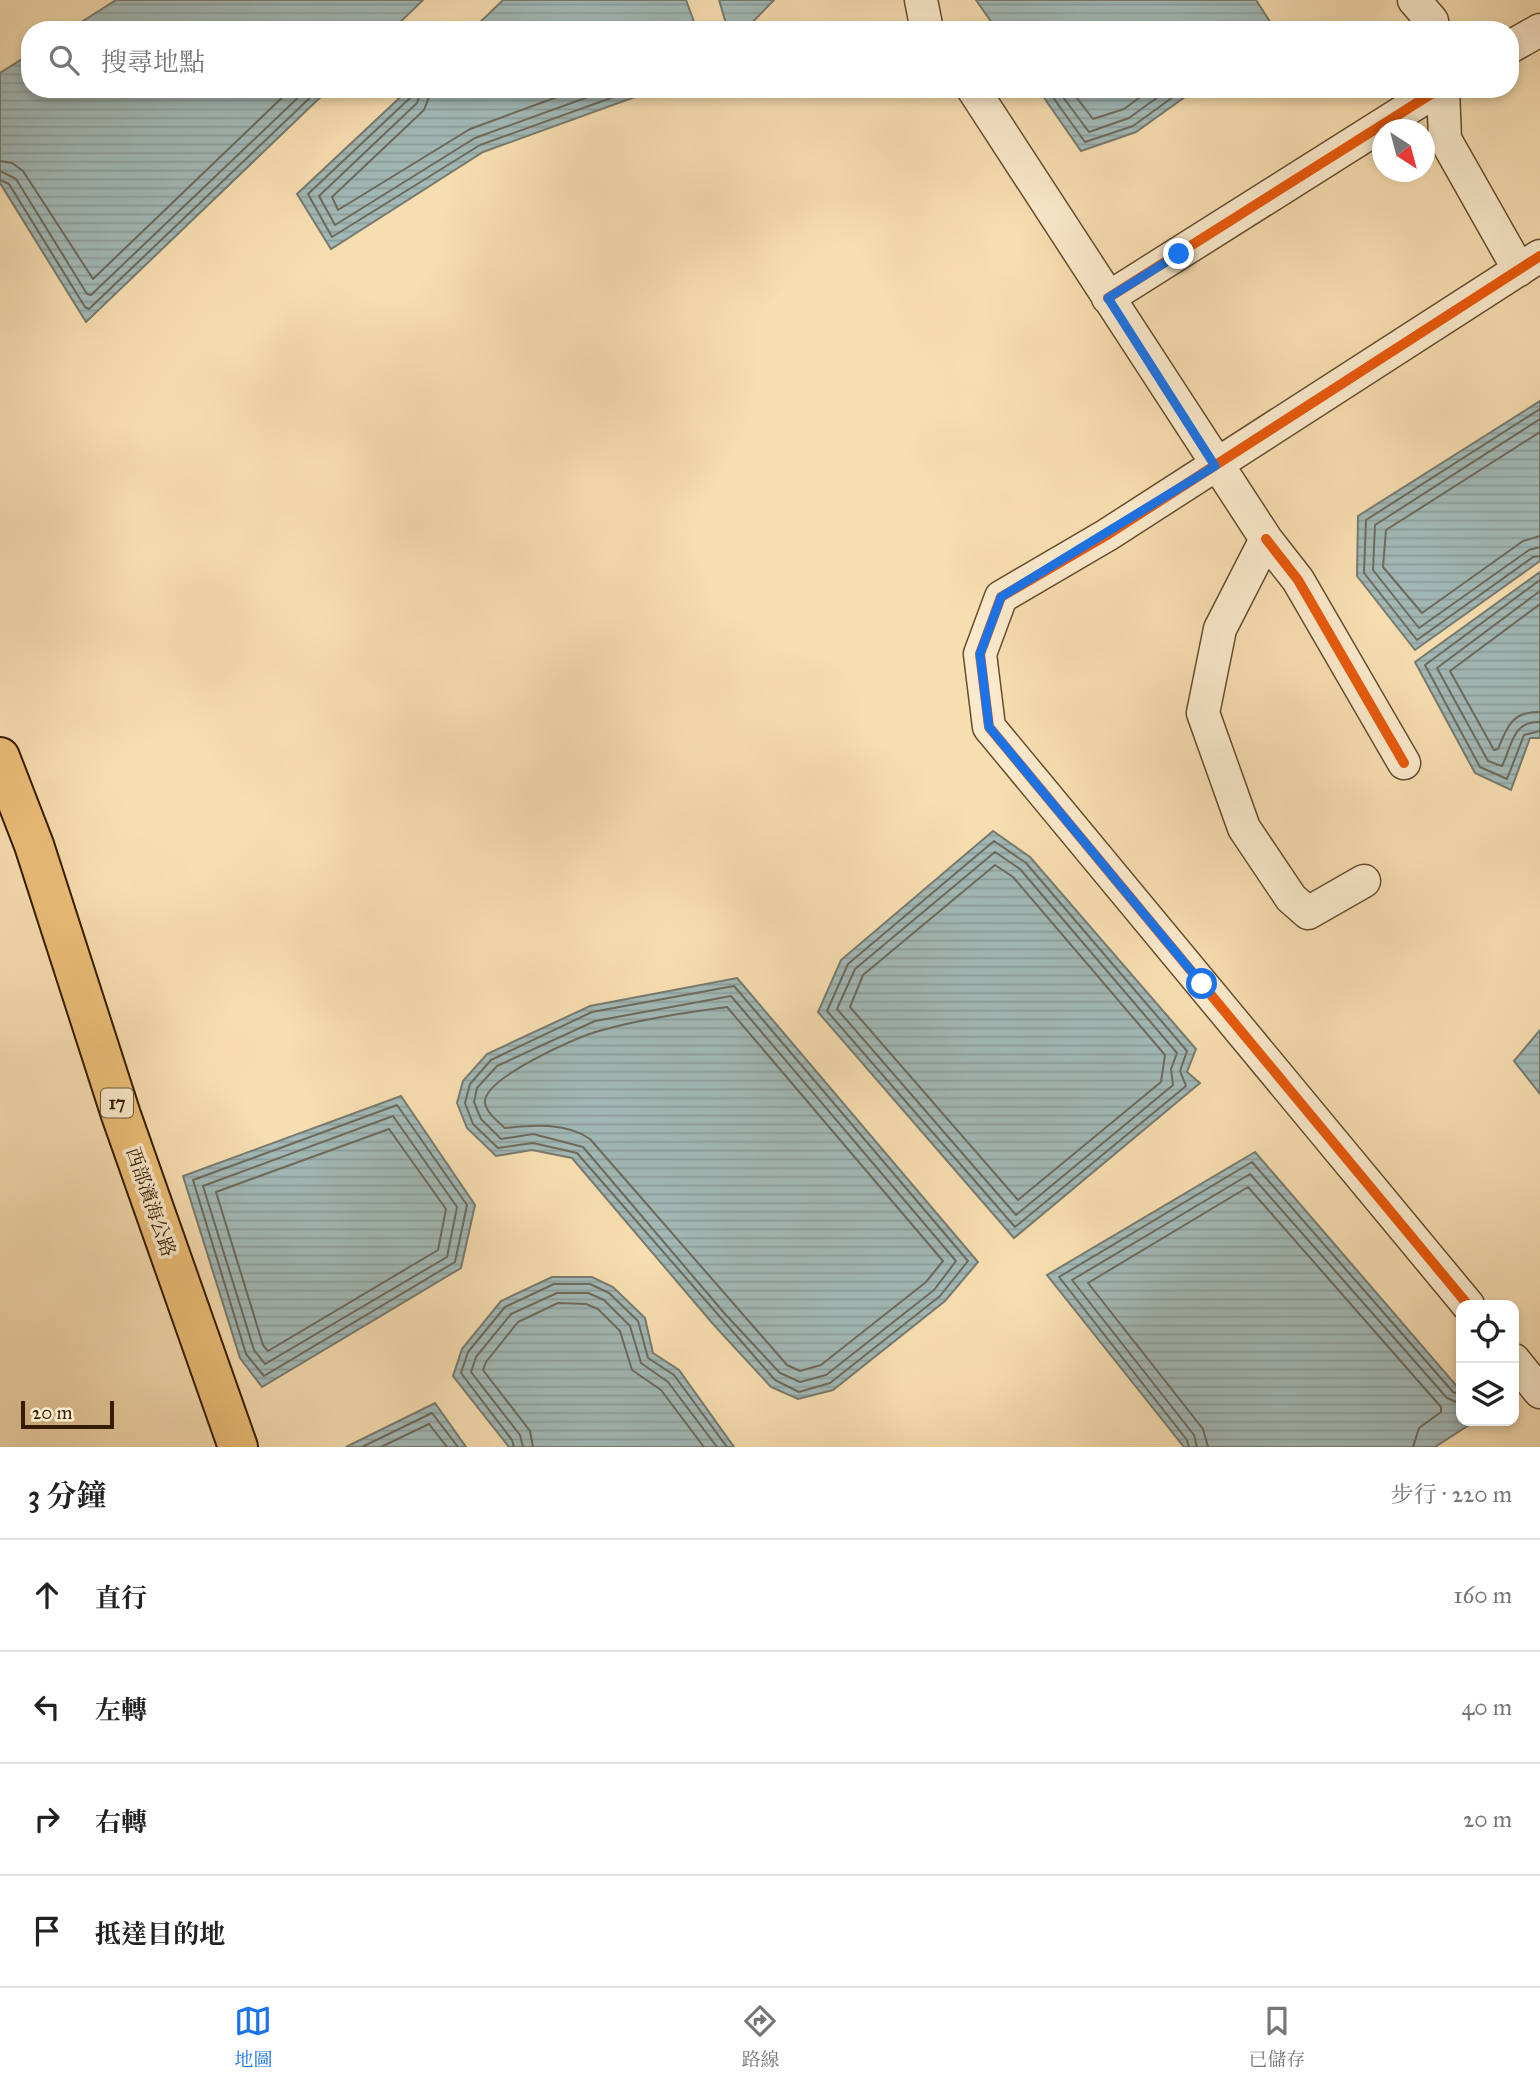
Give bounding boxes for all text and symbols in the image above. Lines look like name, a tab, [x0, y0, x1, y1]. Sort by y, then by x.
search box	[21, 21, 1519, 98]
icon: search	[45, 41, 83, 79]
text: 搜尋地點	[101, 46, 205, 78]
north arrow	[1372, 119, 1435, 182]
route end	[1163, 238, 1194, 269]
route start	[1186, 968, 1217, 999]
road number: 17	[101, 1088, 133, 1118]
street label: 西部濱海公路	[122, 1144, 180, 1260]
map controls	[1456, 1300, 1519, 1426]
button: locate	[1456, 1300, 1519, 1363]
button: layers	[1456, 1363, 1519, 1426]
scale bar	[21, 1398, 114, 1430]
text: 20 m	[32, 1401, 73, 1424]
text: 3 分鐘	[28, 1478, 106, 1514]
text: 步行 · 220 m	[1391, 1480, 1512, 1508]
icon: ahead	[28, 1576, 66, 1614]
text: 160 m	[1454, 1581, 1512, 1609]
text: 直行	[95, 1582, 147, 1614]
icon: left	[28, 1688, 66, 1726]
text: 40 m	[1462, 1693, 1512, 1721]
text: 左轉	[95, 1694, 147, 1726]
icon: right	[28, 1800, 66, 1838]
text: 20 m	[1463, 1805, 1512, 1833]
text: 右轉	[95, 1806, 147, 1838]
icon: arrive	[28, 1912, 66, 1950]
text: 抵達目的地	[95, 1918, 225, 1950]
tab: 地圖	[234, 2002, 273, 2071]
tab: 路線	[741, 2002, 780, 2071]
tab: 已儲存	[1248, 2002, 1306, 2071]

